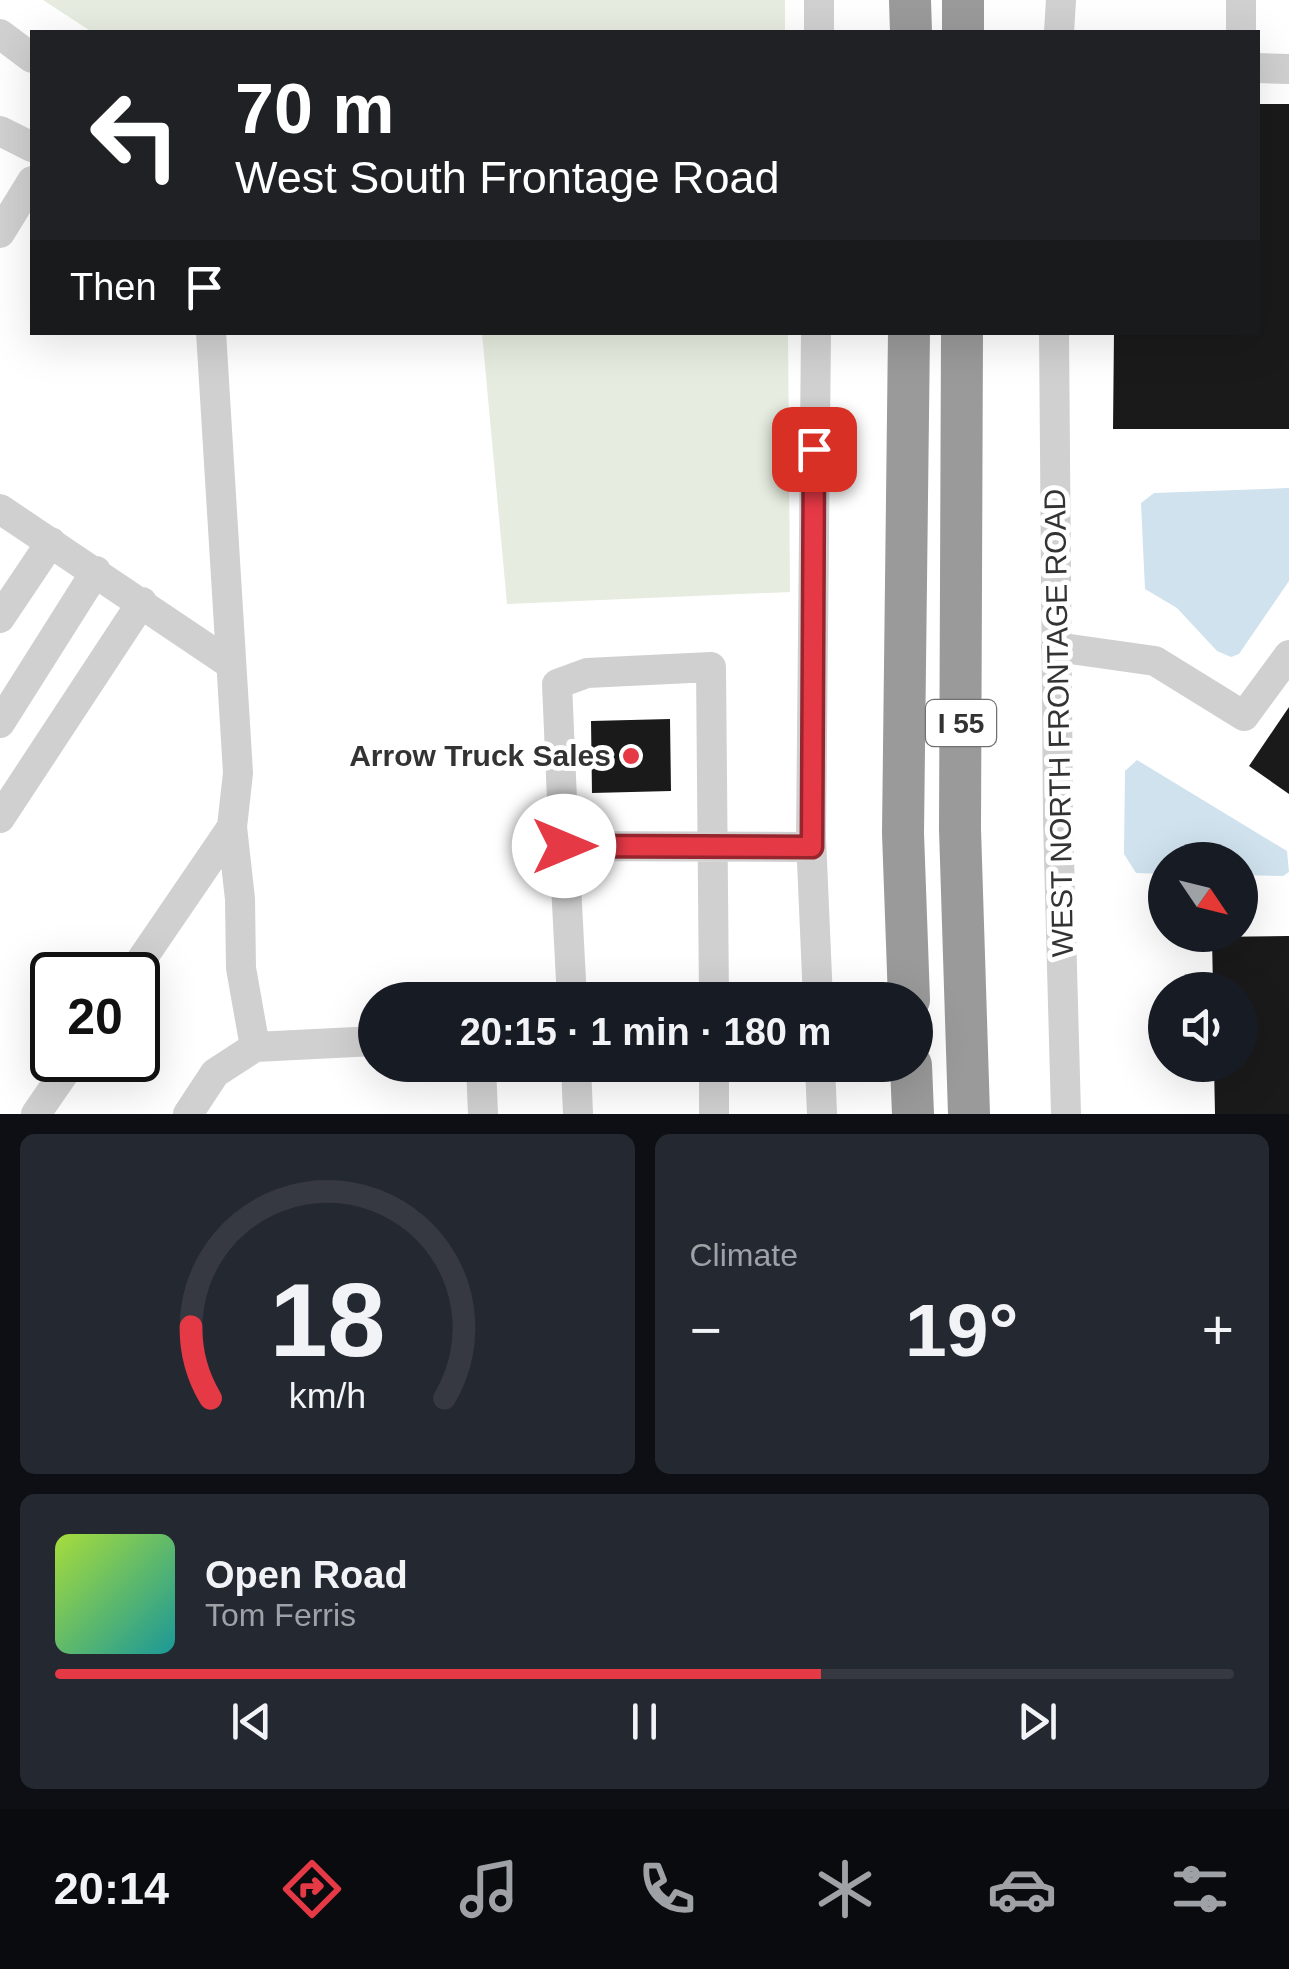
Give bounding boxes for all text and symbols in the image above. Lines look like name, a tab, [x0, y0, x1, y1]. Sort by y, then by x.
icon: left	[70, 70, 200, 200]
text: 70 m	[235, 70, 395, 148]
text: West South Frontage Road	[235, 152, 779, 203]
icon: arrive	[177, 260, 232, 315]
text: Then	[70, 266, 157, 308]
pin	[772, 407, 857, 492]
icon: arrive	[787, 422, 842, 477]
street label: WEST NORTH FRONTAGE ROAD	[1038, 489, 1079, 957]
road number: I 55	[926, 700, 996, 746]
place label: Arrow Truck Sales	[349, 739, 611, 772]
marker: Arrow Truck Sales	[620, 745, 642, 767]
position arrow	[512, 794, 616, 898]
north arrow	[1148, 842, 1258, 952]
map controls	[1148, 842, 1258, 1082]
speed limit sign: 20	[30, 952, 160, 1082]
button: sound	[1148, 972, 1258, 1082]
text: 20:15 · 1 min · 180 m	[460, 1011, 831, 1053]
text: Climate	[690, 1237, 798, 1273]
text: 18	[269, 1262, 385, 1378]
text: 19°	[905, 1288, 1018, 1372]
text: −	[690, 1299, 722, 1361]
text: +	[1202, 1299, 1234, 1361]
text: km/h	[289, 1376, 366, 1416]
text: Open Road	[205, 1554, 408, 1596]
text: Tom Ferris	[205, 1597, 356, 1633]
icon: previous	[224, 1694, 279, 1749]
icon: pause	[617, 1694, 672, 1749]
icon: next	[1010, 1694, 1065, 1749]
icon: directions	[277, 1854, 347, 1924]
icon: music	[454, 1854, 524, 1924]
icon: phone	[632, 1854, 702, 1924]
icon: climate	[810, 1854, 880, 1924]
icon: car	[987, 1854, 1057, 1924]
icon: filters	[1165, 1854, 1235, 1924]
text: 20:14	[54, 1863, 169, 1914]

